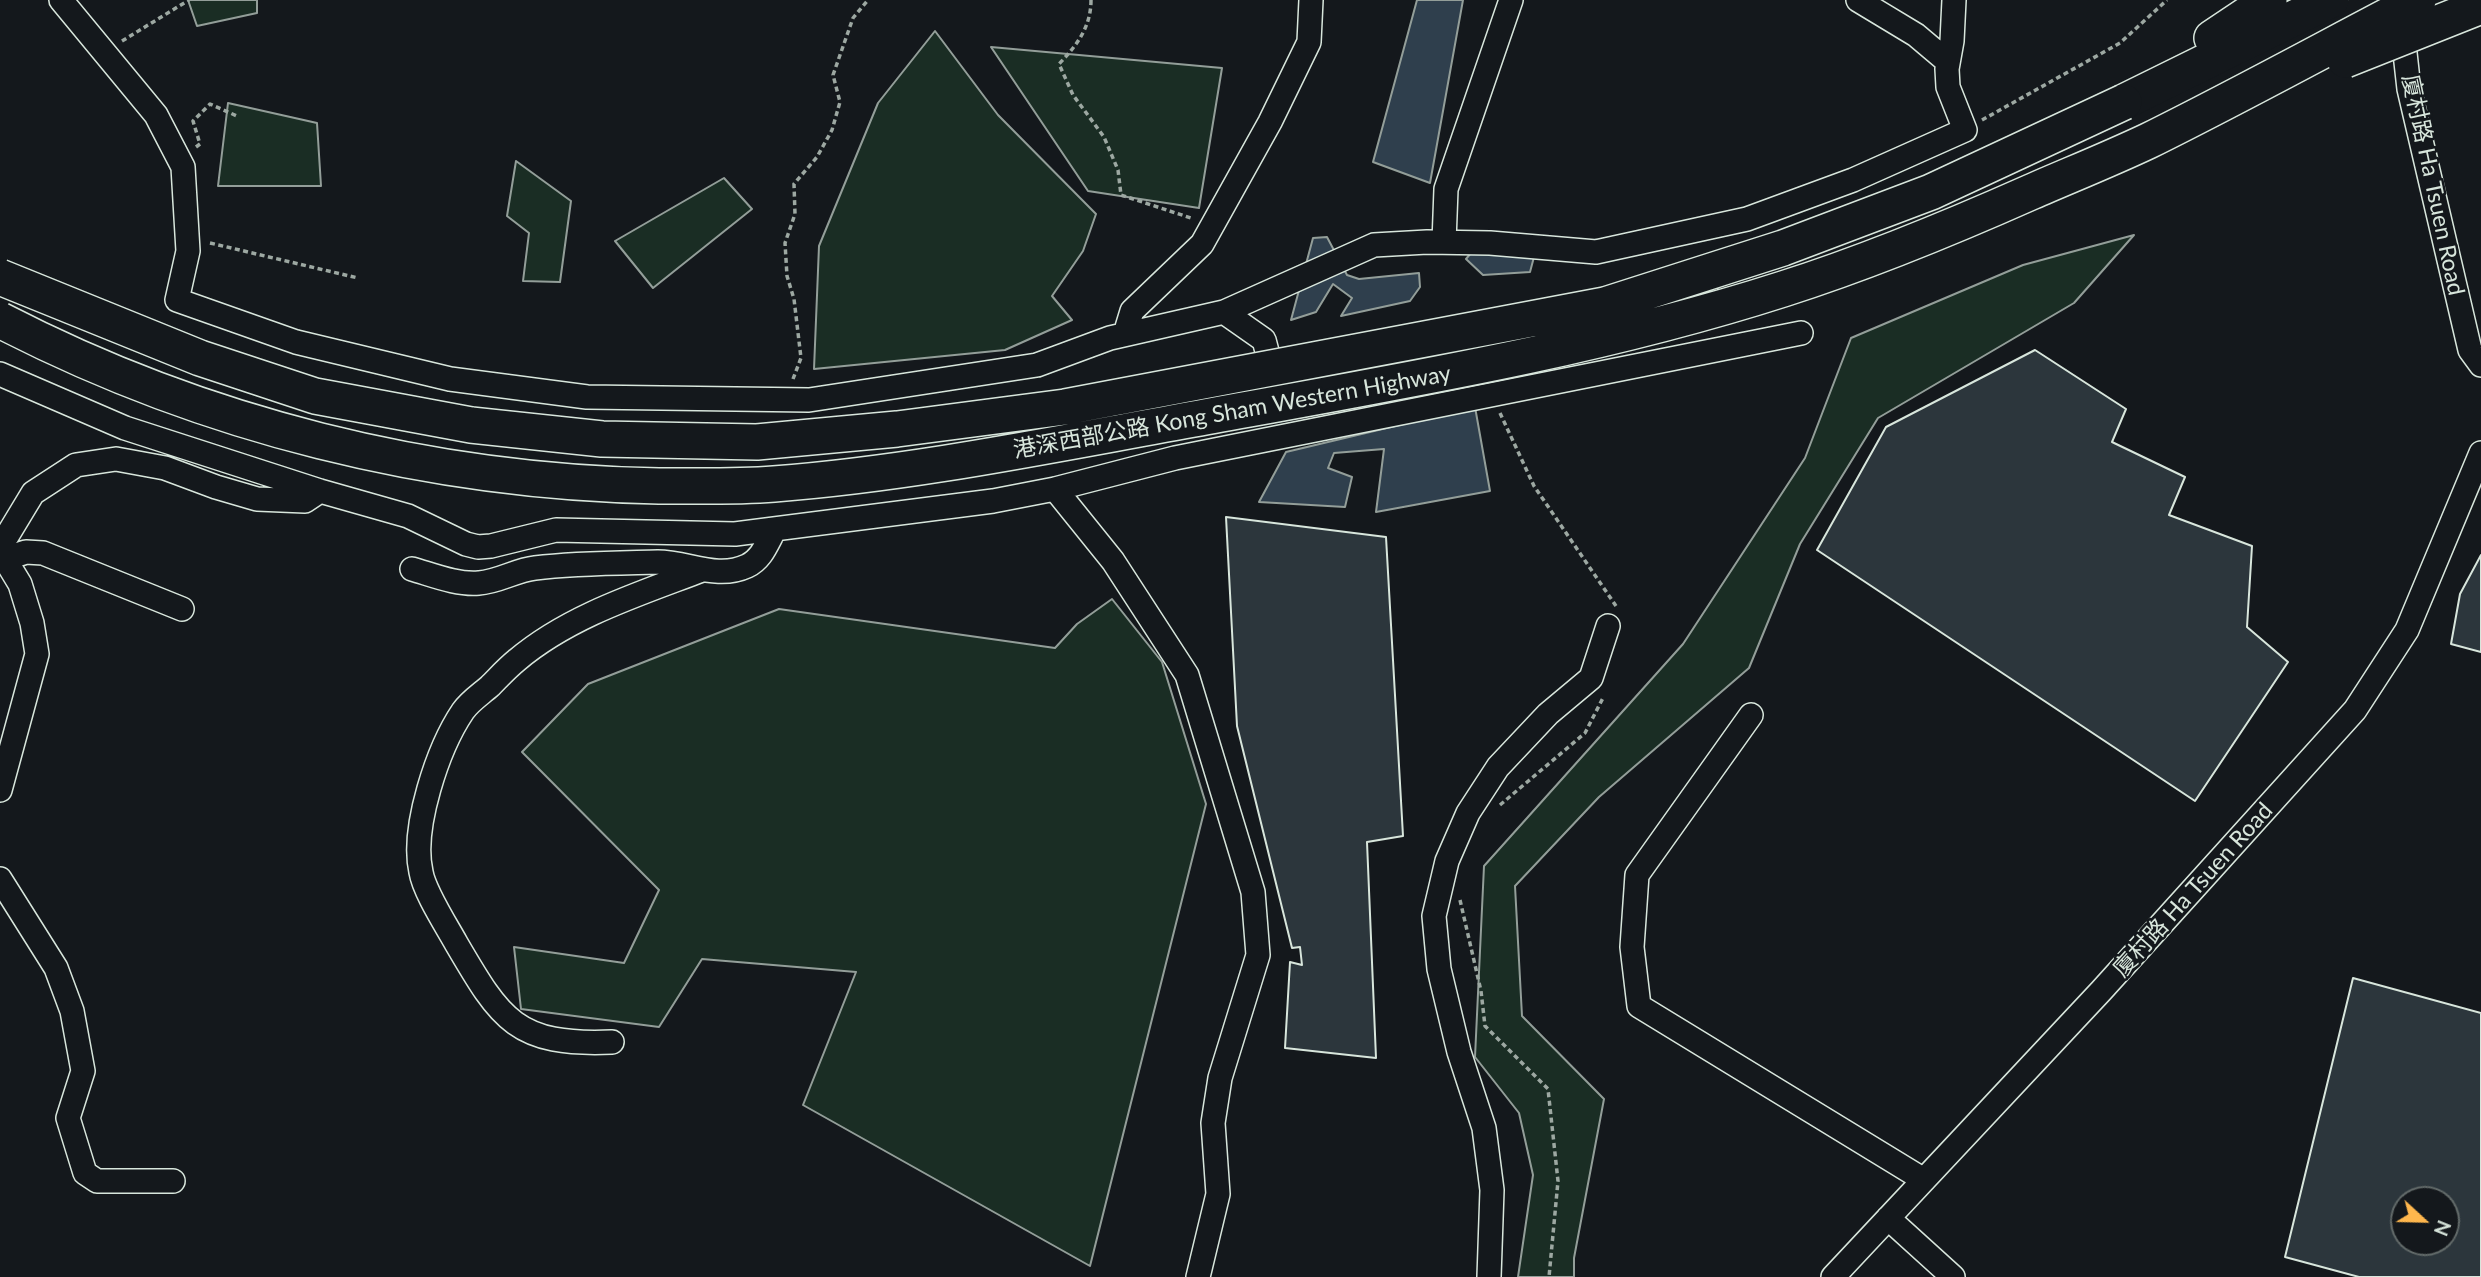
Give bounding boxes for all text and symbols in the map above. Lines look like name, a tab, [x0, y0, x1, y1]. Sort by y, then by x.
street label: 廈村路 Ha Tsuen Road	[2396, 72, 2470, 298]
street label: 港深西部公路 Kong Sham Western Highway	[1011, 360, 1453, 464]
street label: 廈村路 Ha Tsuen Road	[2107, 797, 2279, 983]
north arrow	[2390, 1186, 2460, 1256]
text: N	[2430, 1217, 2456, 1239]

